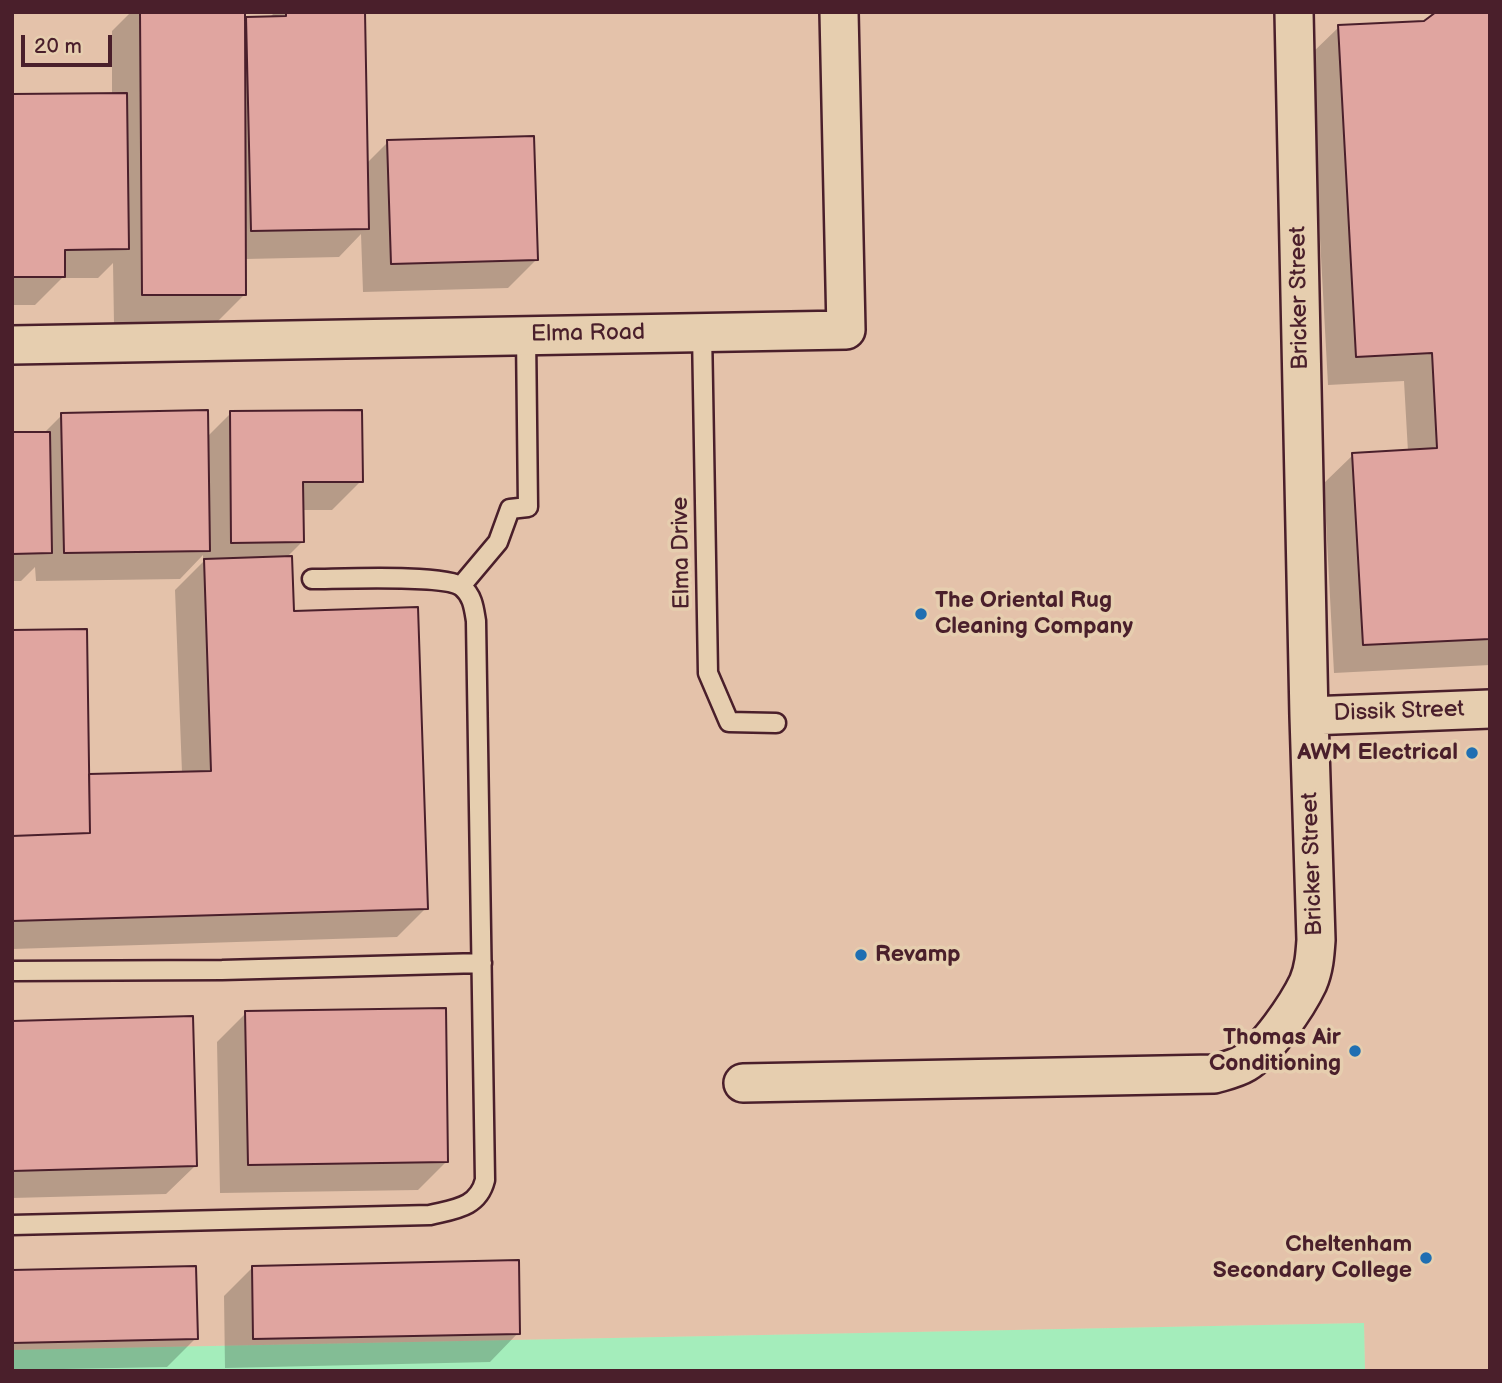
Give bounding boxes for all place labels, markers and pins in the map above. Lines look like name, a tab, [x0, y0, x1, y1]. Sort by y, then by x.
place label: The Oriental Rug Cleaning Company	[935, 587, 1133, 641]
marker: The Oriental Rug Cleaning Company	[913, 606, 929, 622]
place label: AWM Electrical	[1297, 739, 1458, 767]
marker: AWM Electrical	[1464, 745, 1480, 761]
place label: Revamp	[875, 941, 960, 969]
marker: Revamp	[853, 947, 869, 963]
place label: Thomas Air Conditioning	[1209, 1024, 1341, 1078]
marker: Thomas Air Conditioning	[1347, 1043, 1363, 1059]
place label: Cheltenham Secondary College	[1213, 1231, 1412, 1285]
marker: Cheltenham Secondary College	[1418, 1250, 1434, 1266]

